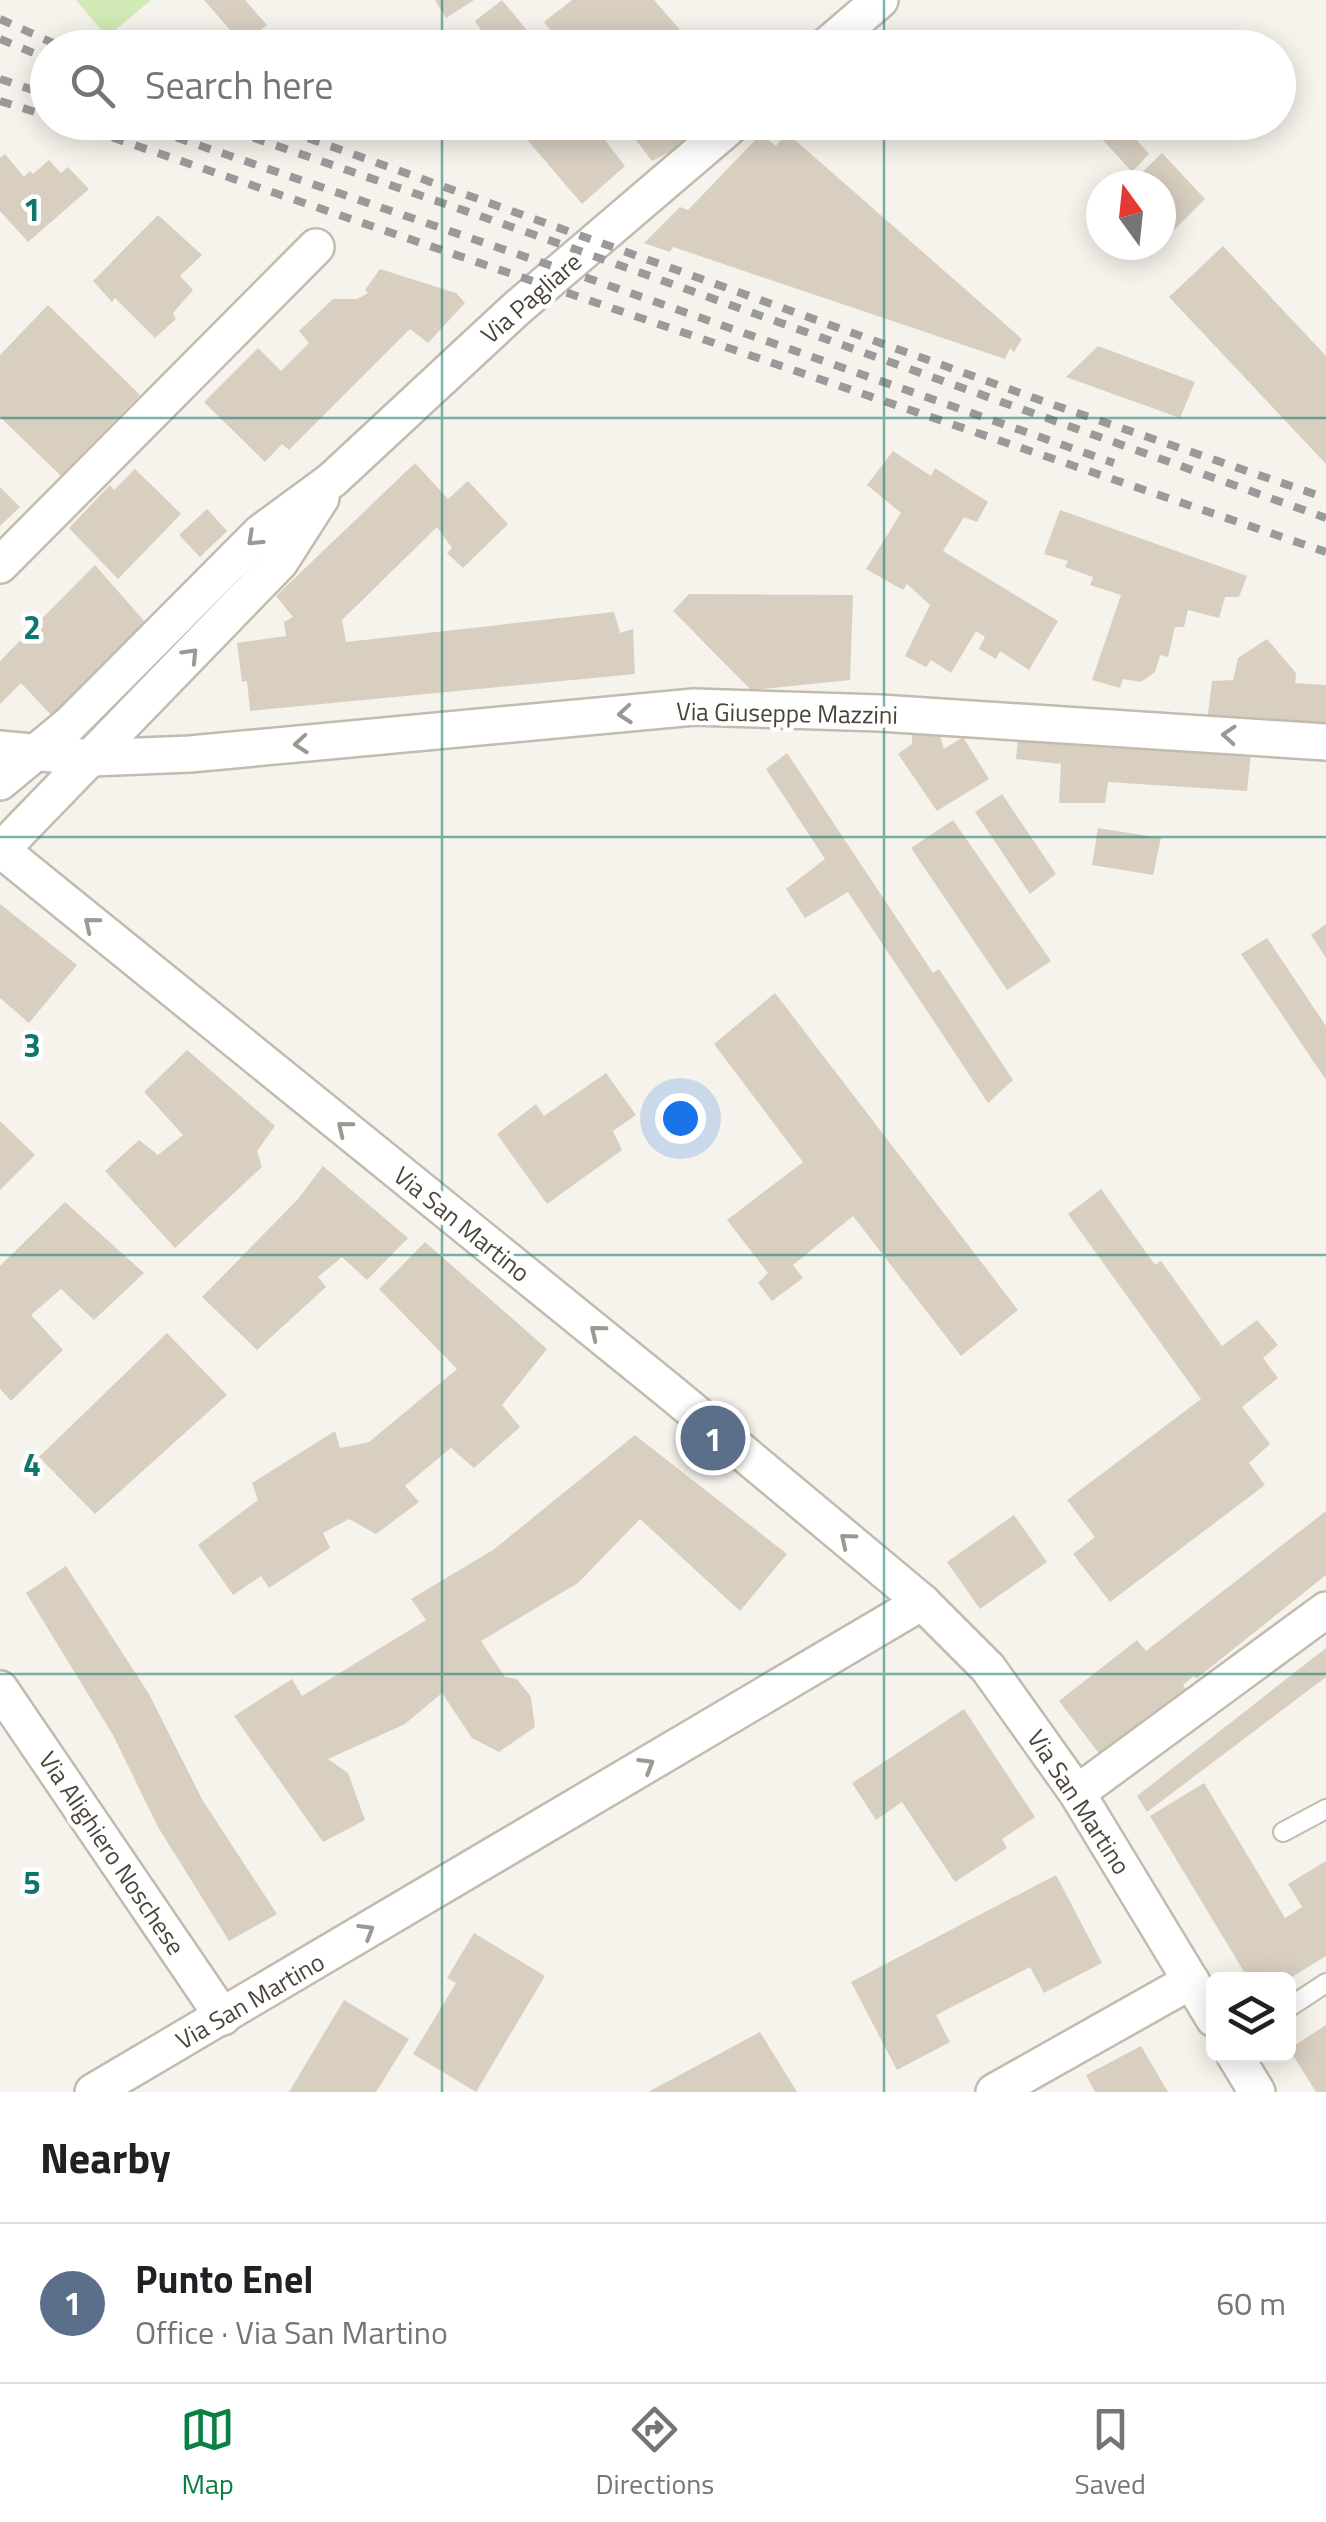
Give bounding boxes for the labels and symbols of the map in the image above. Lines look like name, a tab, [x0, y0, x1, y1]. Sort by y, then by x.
north arrow	[1086, 170, 1176, 260]
text: 1	[23, 185, 41, 233]
street label: Via Pagliare	[472, 243, 590, 353]
one-way arrow	[247, 527, 266, 545]
text: 2	[23, 603, 41, 651]
one-way arrow	[179, 648, 197, 666]
street label: Via Giuseppe Mazzini	[676, 692, 898, 734]
one-way arrow	[616, 702, 632, 724]
one-way arrow	[1220, 725, 1236, 746]
one-way arrow	[293, 732, 309, 754]
one-way arrow	[85, 918, 103, 936]
text: 3	[23, 1021, 41, 1069]
your location	[655, 1093, 706, 1144]
one-way arrow	[337, 1122, 355, 1140]
street label: Via San Martino	[385, 1157, 539, 1291]
one-way arrow	[590, 1326, 608, 1344]
pin: 1	[680, 1400, 746, 1476]
text: 4	[23, 1440, 41, 1488]
one-way arrow	[840, 1533, 858, 1551]
street label: Via San Martino	[1018, 1722, 1140, 1882]
street label: Via Alighiero Noschese	[30, 1744, 194, 1962]
one-way arrow	[636, 1758, 654, 1777]
text: 5	[23, 1858, 41, 1906]
one-way arrow	[356, 1924, 374, 1943]
street label: Via San Martino	[169, 1943, 331, 2059]

